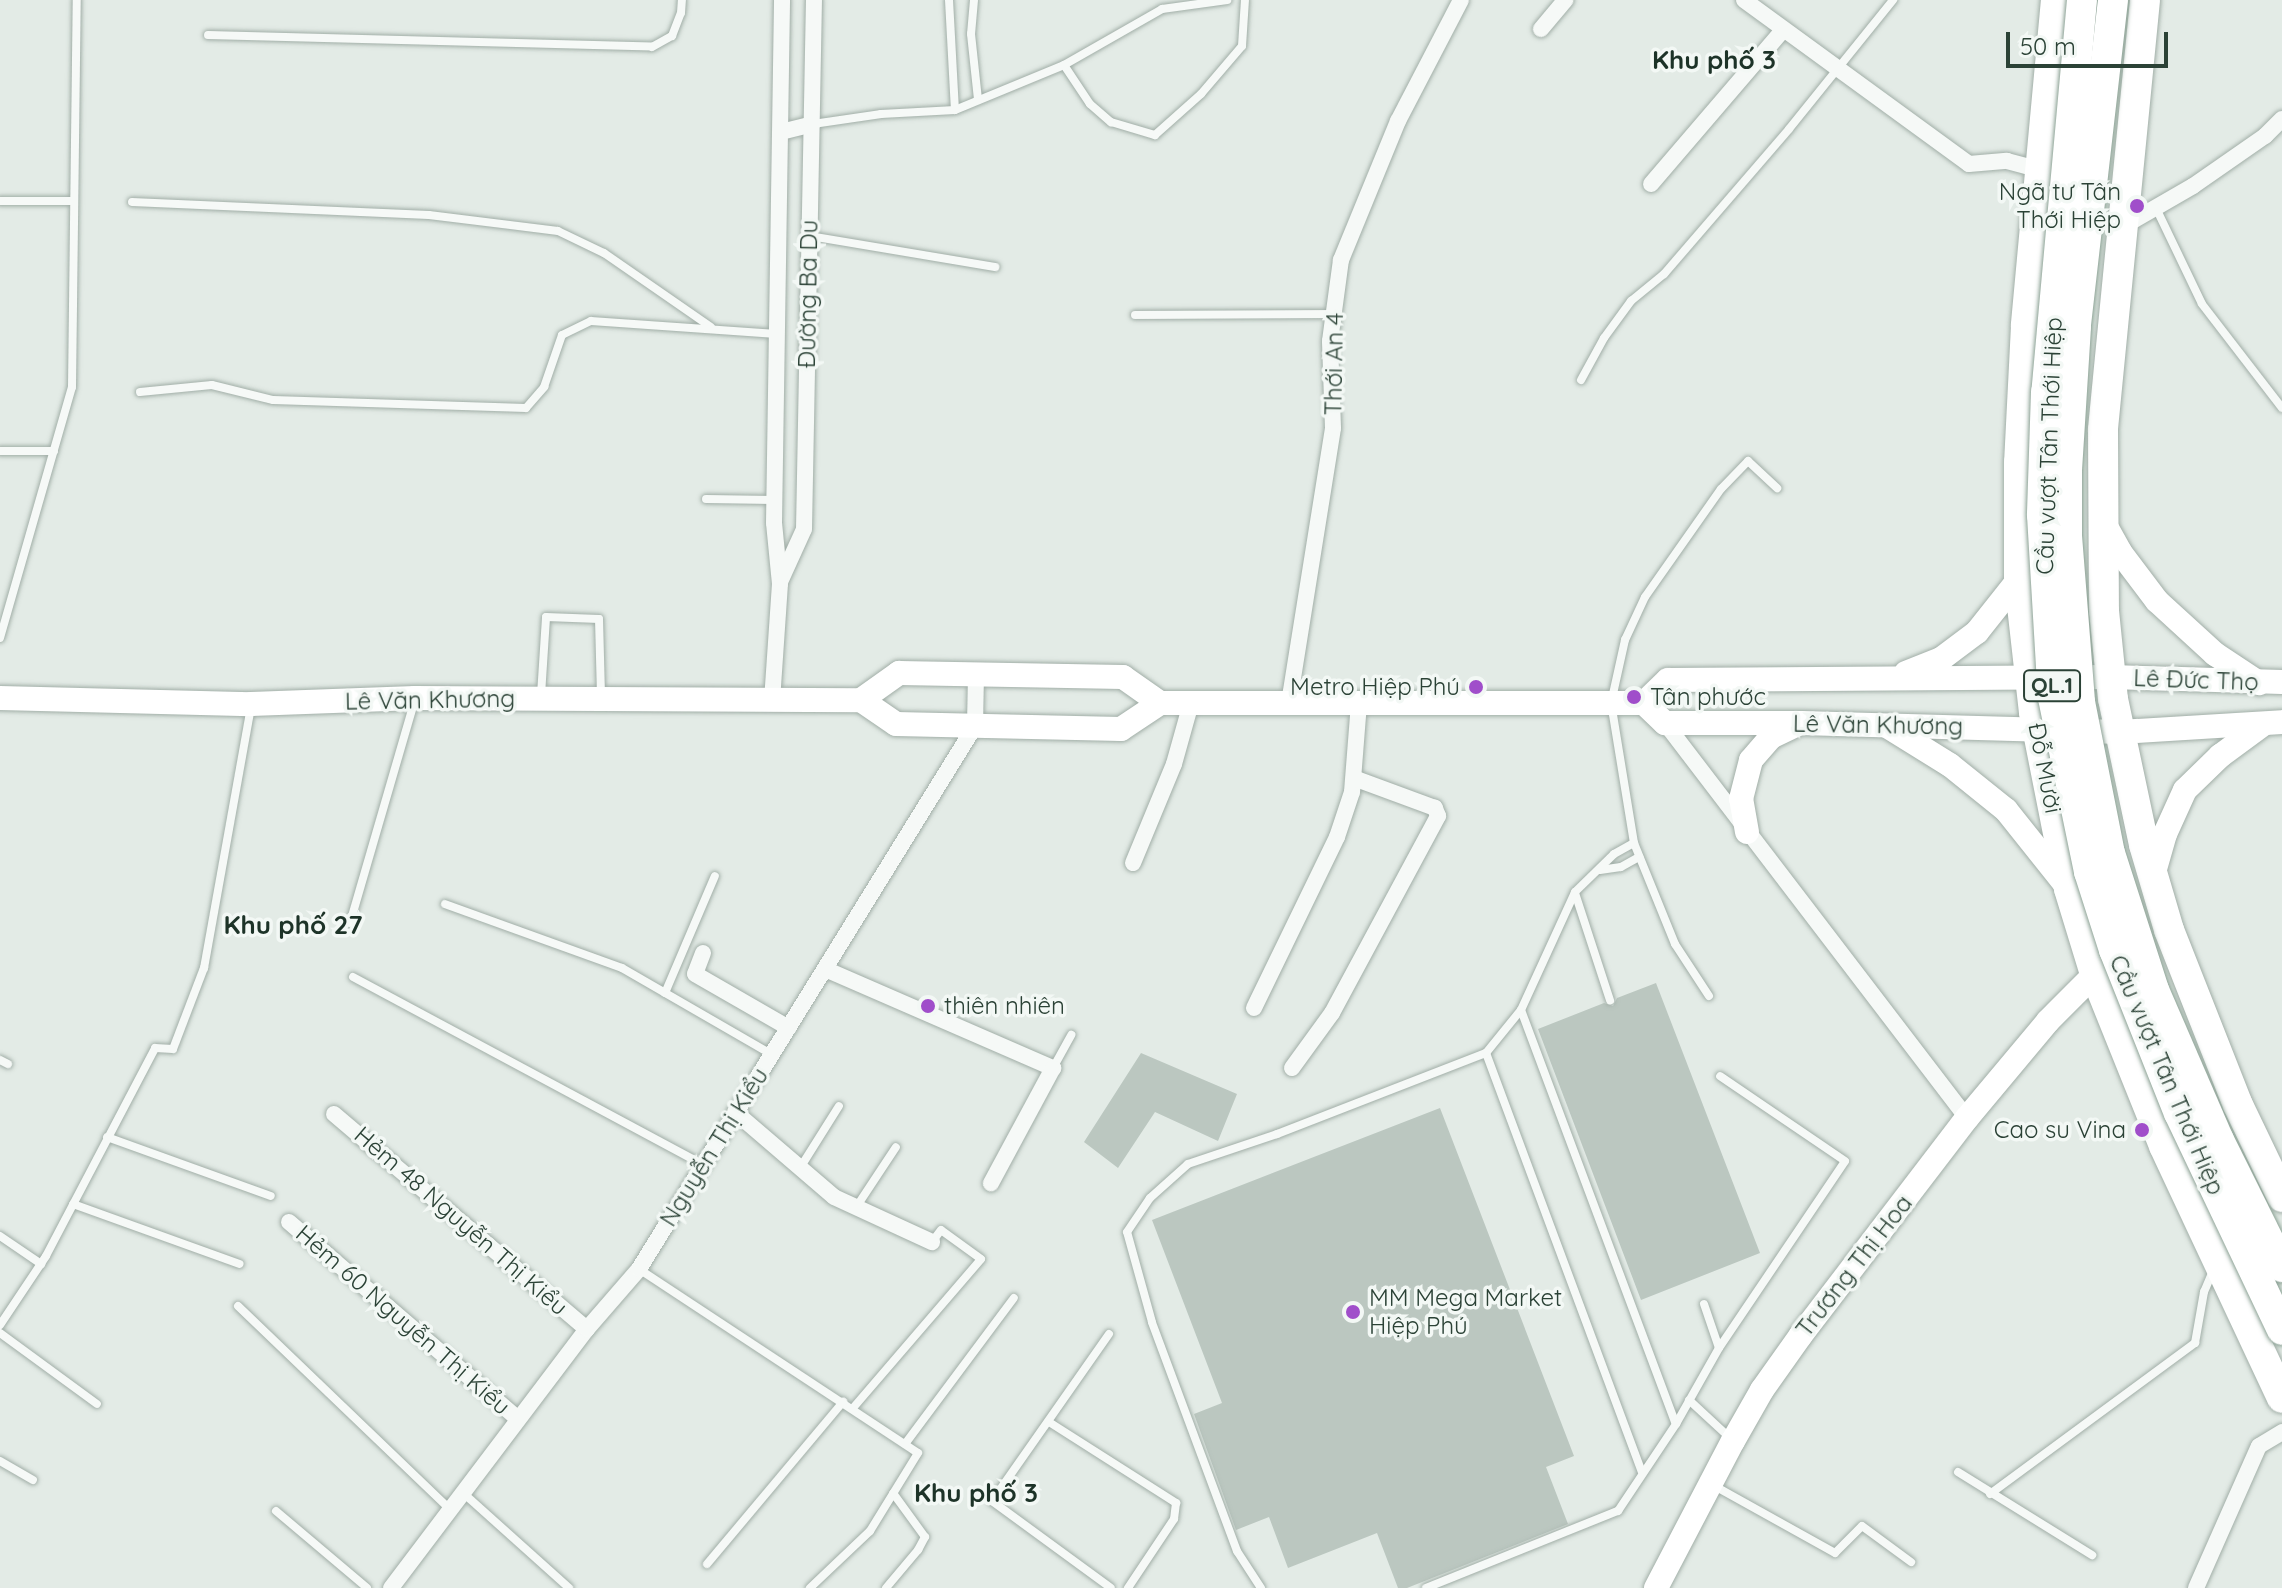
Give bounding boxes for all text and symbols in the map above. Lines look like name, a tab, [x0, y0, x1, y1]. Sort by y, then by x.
scale bar	[2010, 16, 2172, 66]
text: 50 m	[2020, 31, 2076, 61]
district label: Khu phố 3	[1652, 44, 1776, 76]
place label: Ngã tư Tân Thới Hiệp	[1999, 178, 2121, 234]
marker: Ngã tư Tân Thới Hiệp	[2128, 197, 2146, 215]
street label: Đường Ba Du	[792, 220, 824, 368]
street label: Thới An 4	[1319, 312, 1349, 416]
street label: Cầu vượt Tân Thới Hiệp	[2030, 317, 2068, 575]
street label: Lê Đức Thọ	[2133, 663, 2259, 697]
road number: QL.1	[2022, 668, 2082, 704]
place label: Metro Hiệp Phú	[1290, 673, 1460, 701]
marker: Metro Hiệp Phú	[1467, 678, 1485, 696]
place label: Tân phước	[1650, 683, 1766, 711]
street label: Lê Văn Khương	[345, 684, 515, 716]
marker: Tân phước	[1625, 688, 1643, 706]
street label: Lê Văn Khương	[1793, 709, 1963, 741]
street label: Đỗ Mười	[2022, 720, 2068, 816]
district label: Khu phố 27	[224, 909, 362, 941]
street label: Cầu vượt Tân Thới Hiệp	[2103, 951, 2231, 1199]
place label: thiên nhiên	[944, 992, 1065, 1020]
marker: thiên nhiên	[919, 997, 937, 1015]
street label: Nguyễn Thị Kiểu	[654, 1062, 774, 1232]
place label: Cao su Vina	[1994, 1116, 2126, 1144]
street label: Hẻm 48 Nguyễn Thị Kiểu	[348, 1121, 574, 1321]
marker: Cao su Vina	[2133, 1121, 2151, 1139]
street label: Trương Thị Hoa	[1790, 1189, 1918, 1343]
street label: Hẻm 60 Nguyễn Thị Kiểu	[290, 1219, 516, 1421]
place label: MM Mega Market Hiệp Phú	[1369, 1284, 1562, 1340]
marker: MM Mega Market Hiệp Phú	[1344, 1303, 1362, 1321]
district label: Khu phố 3	[914, 1477, 1038, 1509]

